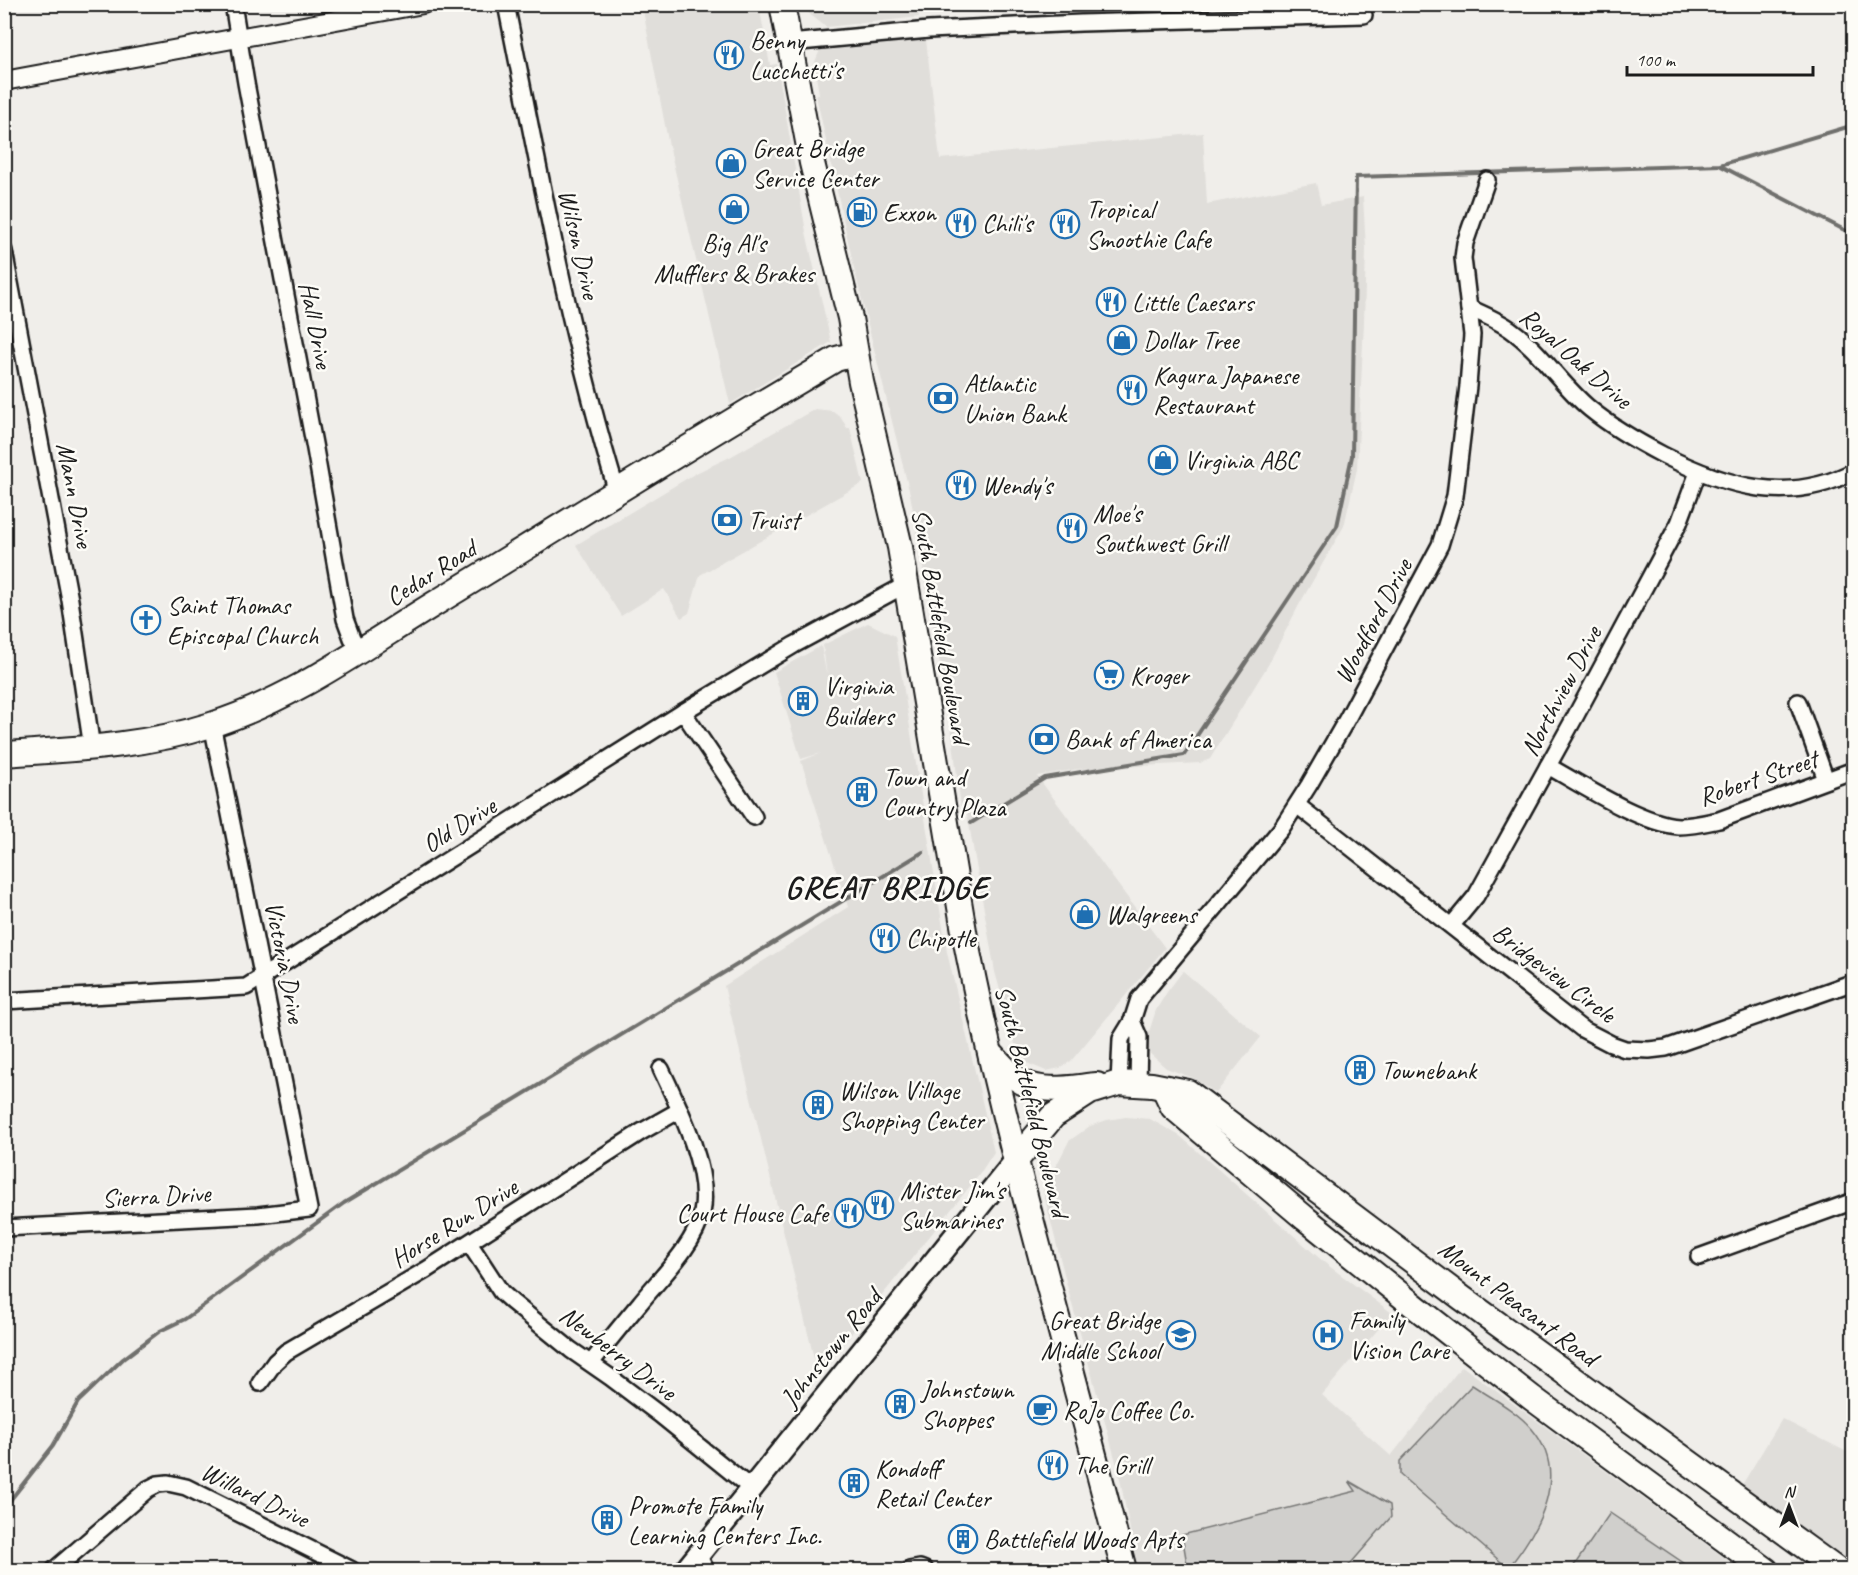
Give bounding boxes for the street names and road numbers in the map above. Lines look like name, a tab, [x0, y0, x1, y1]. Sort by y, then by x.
street label: Wilson Drive	[550, 186, 608, 304]
street label: Hall Drive	[291, 279, 341, 373]
street label: Royal Oak Drive	[1513, 300, 1640, 417]
street label: Mann Drive	[49, 440, 102, 552]
street label: South Battlefield Boulevard	[904, 506, 979, 749]
street label: Cedar Road	[380, 530, 486, 614]
street label: Woodford Drive	[1326, 552, 1420, 689]
street label: Northview Drive	[1513, 619, 1610, 762]
street label: Robert Street	[1694, 741, 1825, 814]
street label: Old Drive	[416, 789, 503, 860]
street label: Victoria Drive	[257, 898, 313, 1027]
street label: Bridgeview Circle	[1486, 916, 1623, 1031]
street label: South Battlefield Boulevard	[987, 982, 1078, 1224]
street label: Horse Run Drive	[384, 1170, 525, 1275]
street label: Sierra Drive	[101, 1177, 213, 1215]
street label: Mount Pleasant Road	[1432, 1232, 1607, 1376]
street label: Johnstown Road	[772, 1279, 891, 1416]
street label: Newberry Drive	[553, 1298, 684, 1409]
street label: Willard Drive	[196, 1455, 317, 1536]

